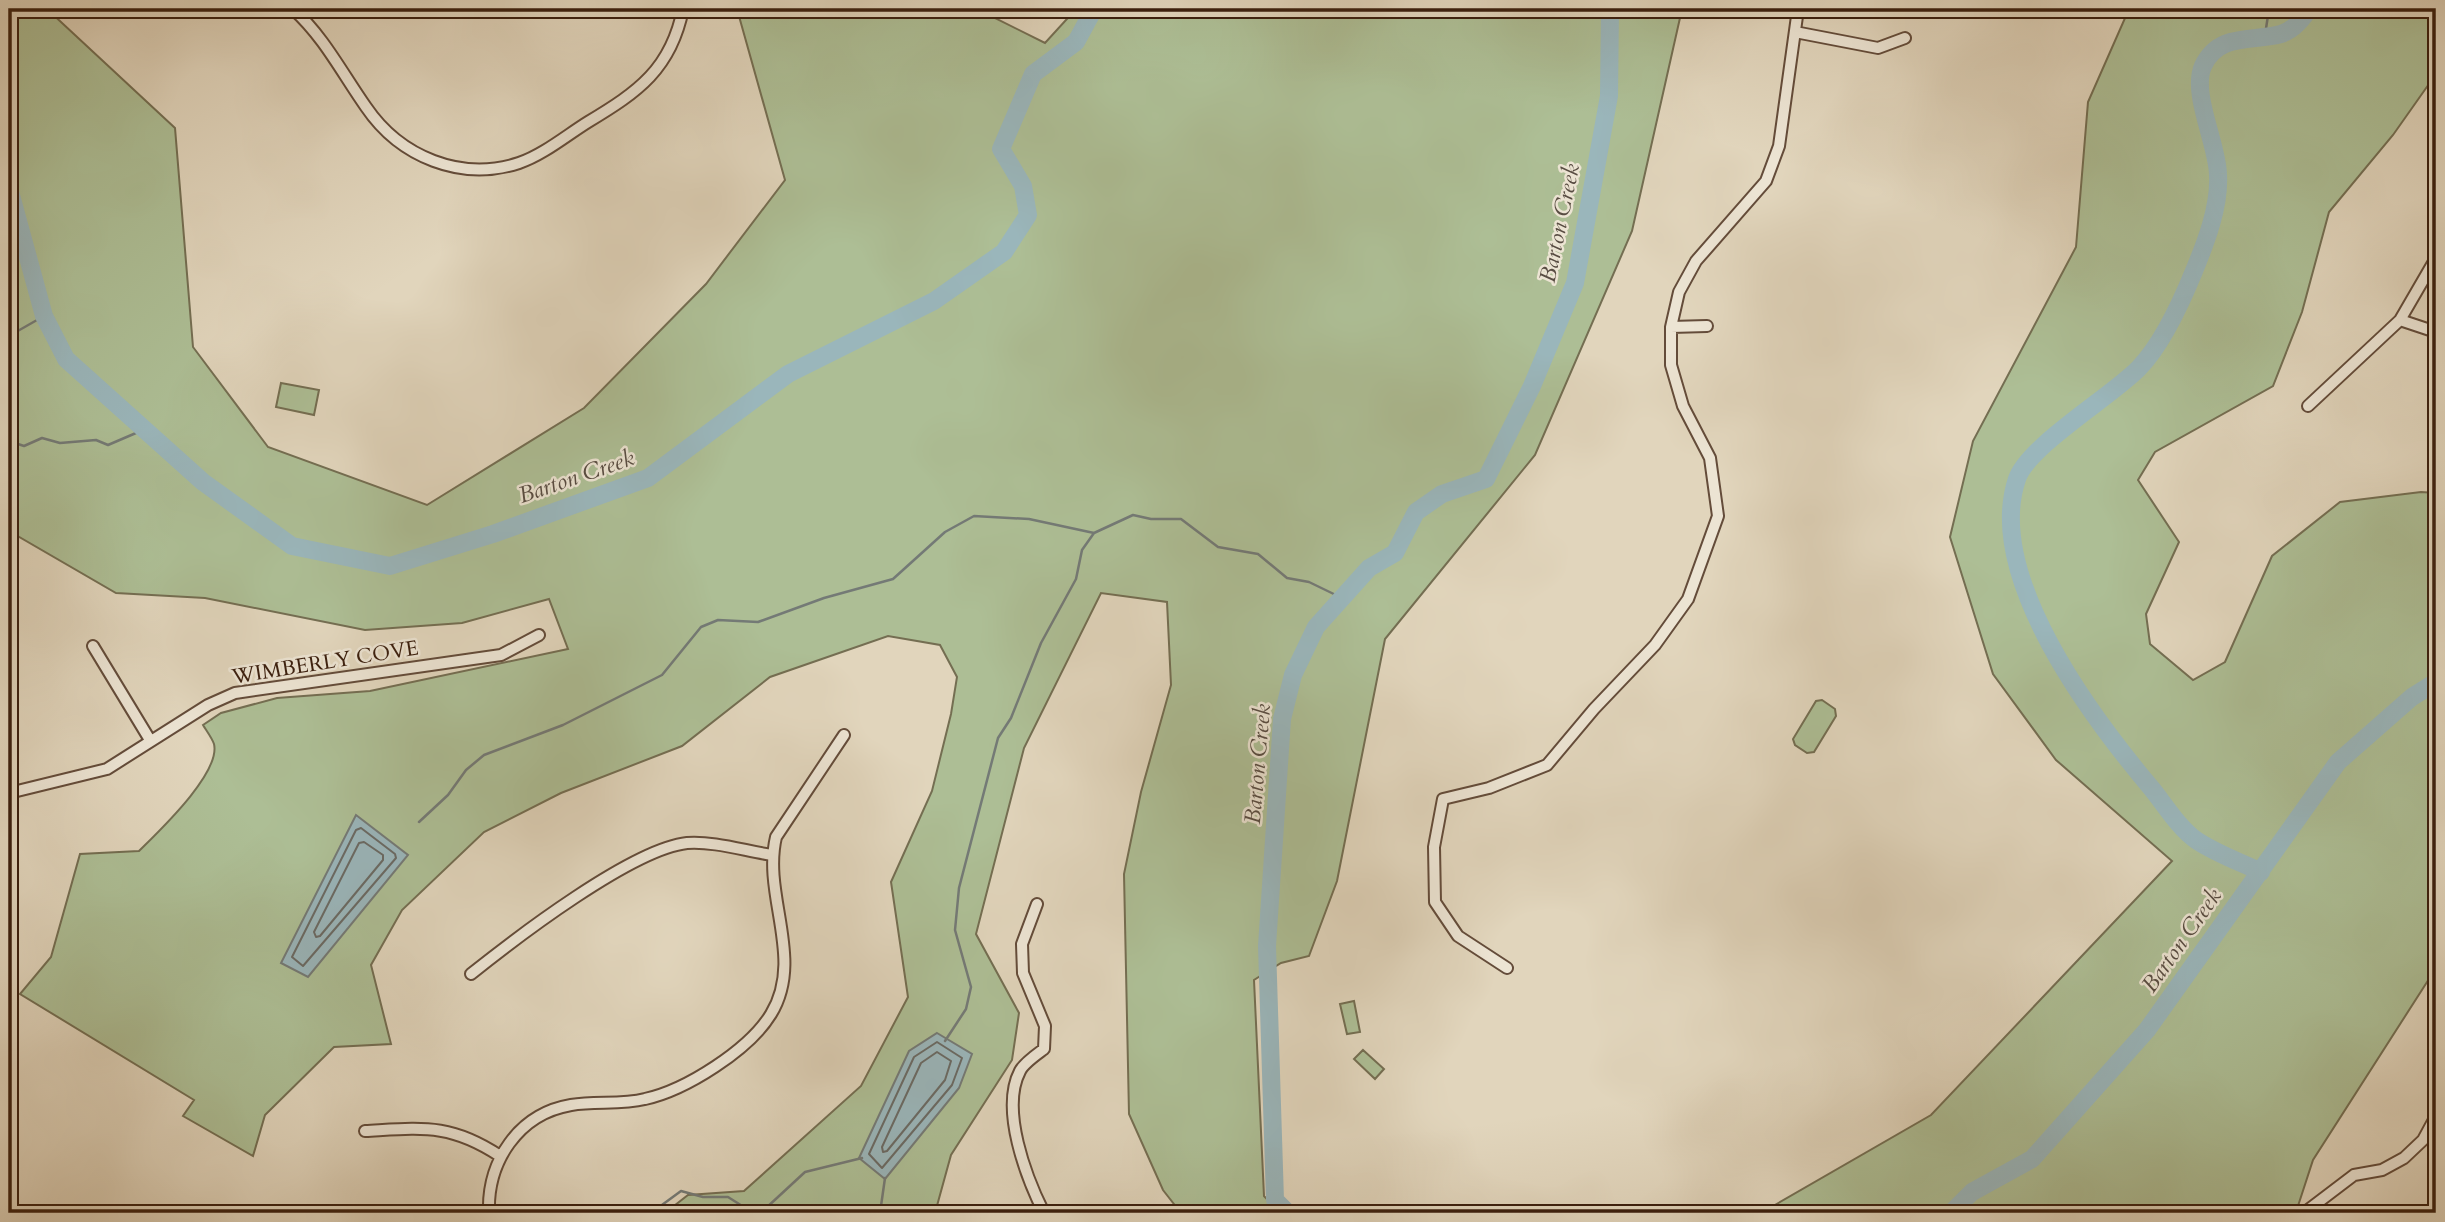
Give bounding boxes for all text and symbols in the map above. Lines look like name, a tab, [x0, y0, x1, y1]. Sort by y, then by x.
water label: Barton Creek	[1532, 160, 1587, 285]
water label: Barton Creek	[514, 442, 639, 511]
street label: WIMBERLY COVE	[229, 633, 420, 692]
water label: Barton Creek	[1237, 702, 1278, 826]
water label: Barton Creek	[2134, 881, 2229, 999]

